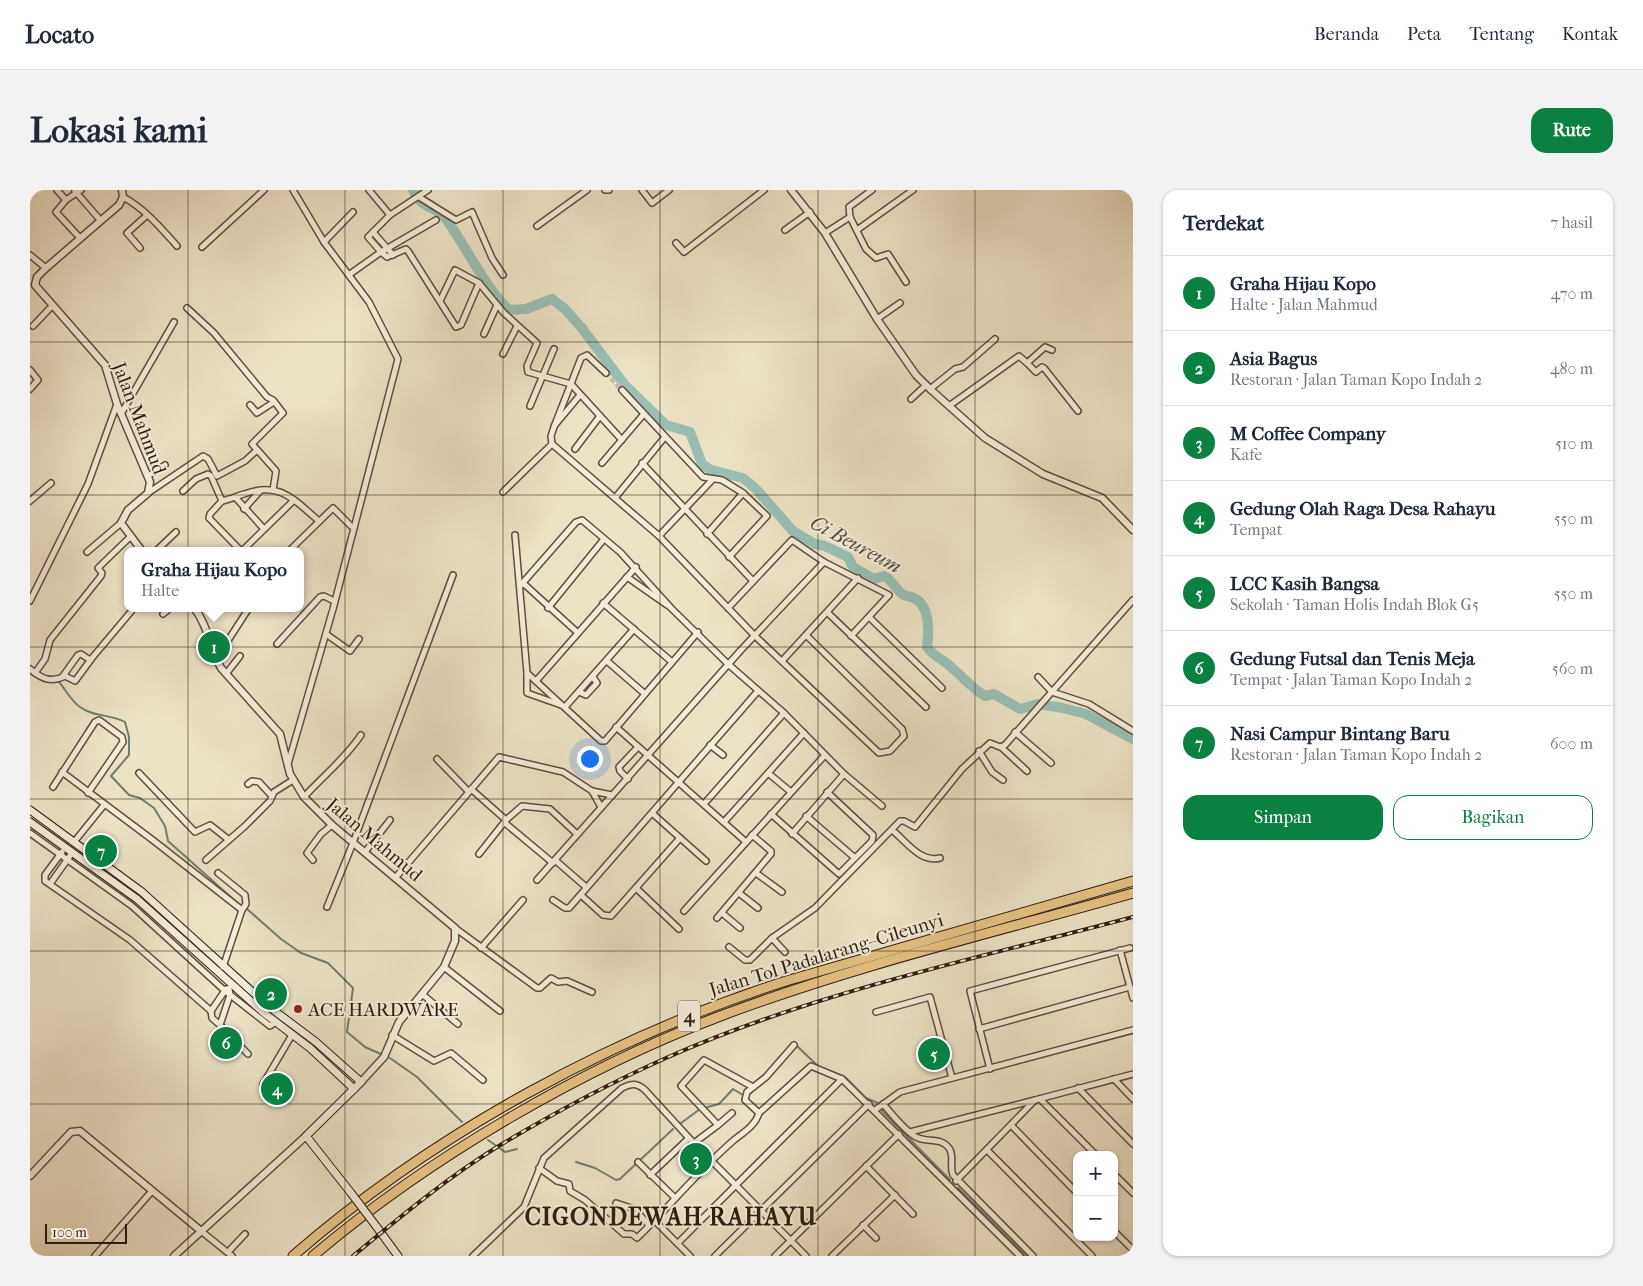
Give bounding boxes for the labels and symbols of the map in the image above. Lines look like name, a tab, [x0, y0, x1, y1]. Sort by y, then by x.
street label: Jalan Mahmud	[107, 357, 171, 478]
water label: Ci Beureum	[806, 511, 905, 578]
pin: 1	[198, 628, 230, 666]
your location	[577, 746, 603, 772]
street label: Jalan Mahmud	[320, 792, 427, 887]
pin: 7	[85, 832, 117, 870]
street label: Jalan Tol Padalarang–Cileunyi	[705, 909, 946, 1002]
pin: 2	[255, 975, 287, 1013]
place label: ACE HARDWARE	[307, 999, 459, 1021]
road number: 4	[678, 1000, 700, 1031]
marker: ACE HARDWARE	[292, 1003, 304, 1015]
pin: 6	[210, 1024, 242, 1062]
pin: 5	[918, 1035, 950, 1073]
pin: 4	[261, 1070, 293, 1108]
pin: 3	[680, 1140, 712, 1178]
district label: CIGONDEWAH RAHAYU	[525, 1203, 817, 1231]
scale bar	[45, 1221, 128, 1244]

